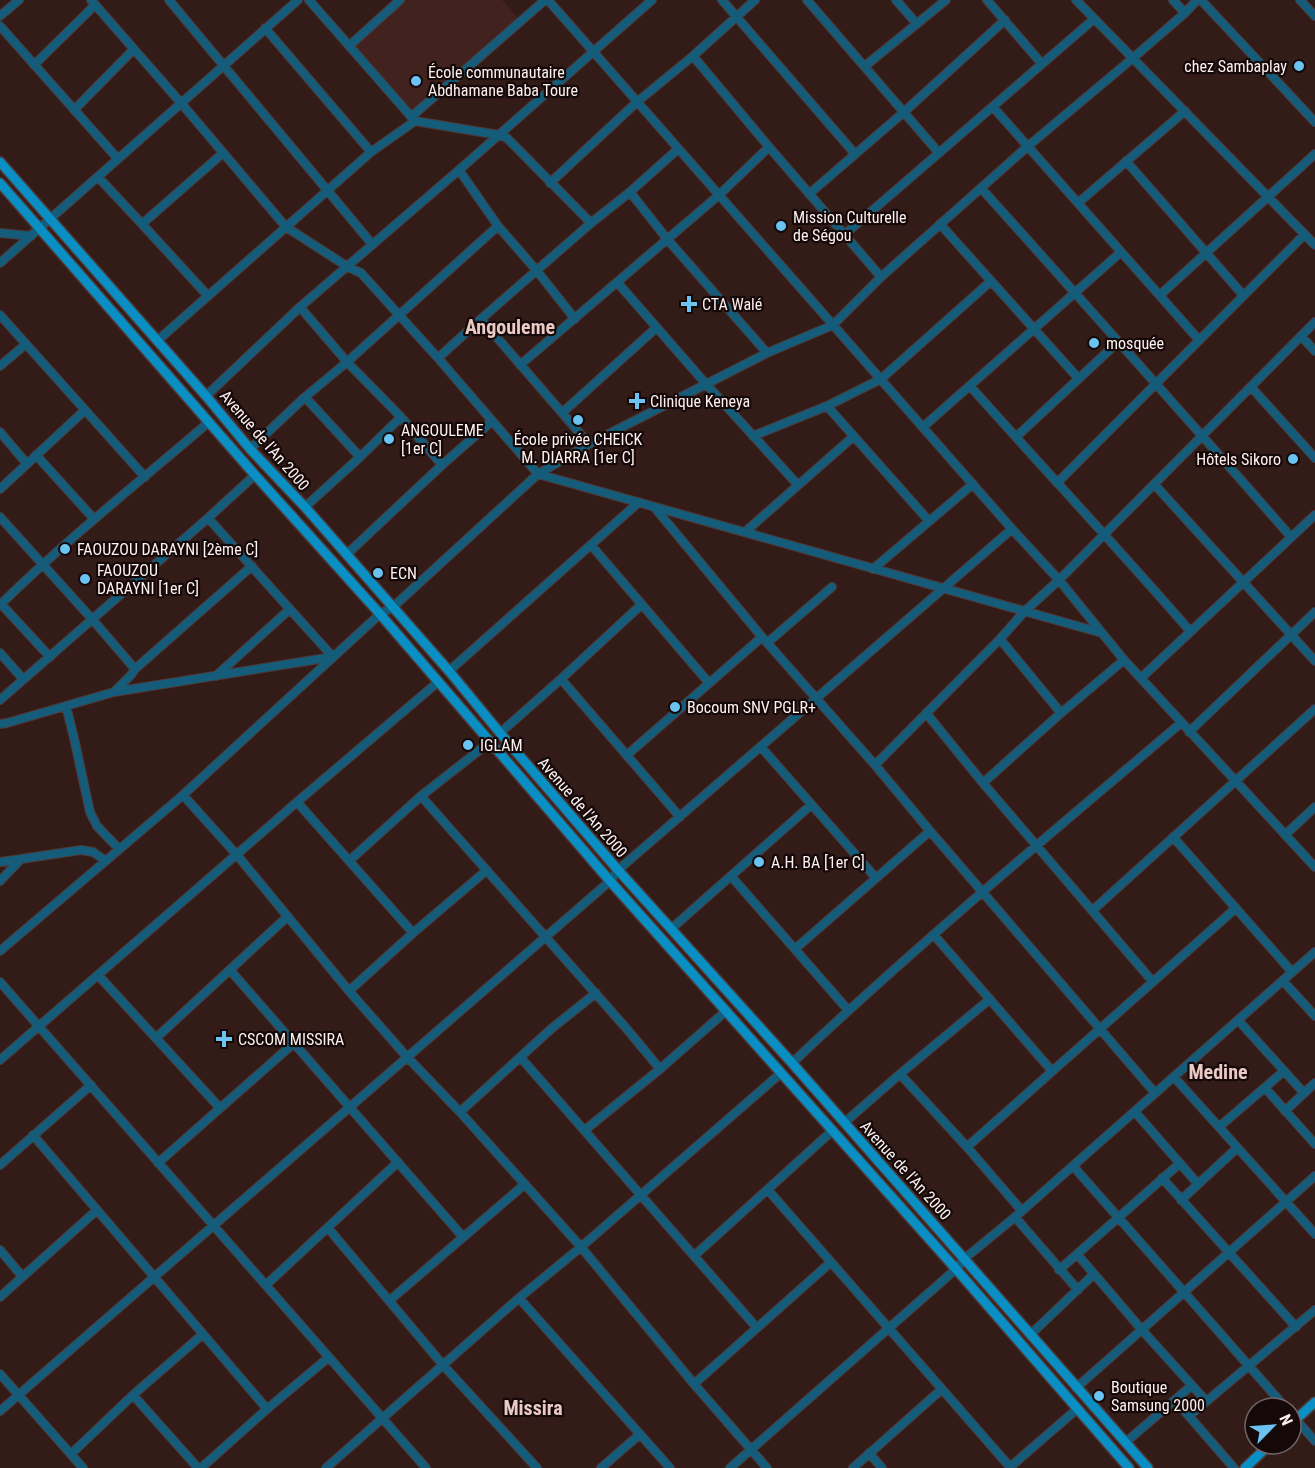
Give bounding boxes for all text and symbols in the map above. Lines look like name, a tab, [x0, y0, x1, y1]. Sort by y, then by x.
place label: chez Sambaplay	[1184, 57, 1287, 76]
marker: chez Sambaplay	[1292, 59, 1306, 73]
place label: École communautaire Abdhamane Baba Toure	[428, 63, 578, 100]
marker: École communautaire Abdhamane Baba Toure	[409, 74, 423, 88]
place label: Mission Culturelle de Ségou	[793, 208, 907, 245]
marker: Mission Culturelle de Ségou	[774, 219, 788, 233]
marker: CTA Walé	[680, 295, 698, 313]
place label: CTA Walé	[702, 295, 762, 314]
district label: Angouleme	[465, 315, 555, 339]
place label: mosquée	[1106, 334, 1164, 353]
marker: mosquée	[1087, 336, 1101, 350]
street label: Avenue de l'An 2000	[216, 386, 313, 494]
marker: Clinique Keneya	[628, 392, 646, 410]
place label: Clinique Keneya	[650, 392, 750, 411]
marker: École privée CHEICK M. DIARRA [1er C]	[571, 413, 585, 427]
place label: ANGOULEME [1er C]	[401, 421, 484, 458]
place label: École privée CHEICK M. DIARRA [1er C]	[514, 430, 643, 467]
marker: ANGOULEME [1er C]	[382, 432, 396, 446]
place label: Hôtels Sikoro	[1196, 450, 1281, 469]
marker: Hôtels Sikoro	[1286, 452, 1300, 466]
place label: FAOUZOU DARAYNI [2ème C]	[77, 540, 258, 559]
marker: FAOUZOU DARAYNI [2ème C]	[58, 542, 72, 556]
place label: FAOUZOU DARAYNI [1er C]	[97, 561, 199, 598]
place label: ECN	[390, 564, 417, 583]
marker: ECN	[371, 566, 385, 580]
marker: FAOUZOU DARAYNI [1er C]	[78, 572, 92, 586]
place label: Bocoum SNV PGLR+	[687, 698, 816, 717]
marker: Bocoum SNV PGLR+	[668, 700, 682, 714]
place label: IGLAM	[480, 736, 523, 755]
marker: IGLAM	[461, 738, 475, 752]
street label: Avenue de l'An 2000	[534, 753, 631, 861]
place label: A.H. BA [1er C]	[771, 853, 865, 872]
marker: A.H. BA [1er C]	[752, 855, 766, 869]
marker: CSCOM MISSIRA	[215, 1030, 233, 1048]
place label: CSCOM MISSIRA	[238, 1030, 344, 1049]
district label: Medine	[1188, 1060, 1248, 1084]
street label: Avenue de l'An 2000	[856, 1117, 955, 1224]
place label: Boutique Samsung 2000	[1111, 1378, 1205, 1415]
marker: Boutique Samsung 2000	[1092, 1389, 1106, 1403]
district label: Missira	[503, 1396, 563, 1420]
north arrow	[1243, 1396, 1303, 1456]
text: N	[1275, 1411, 1297, 1428]

